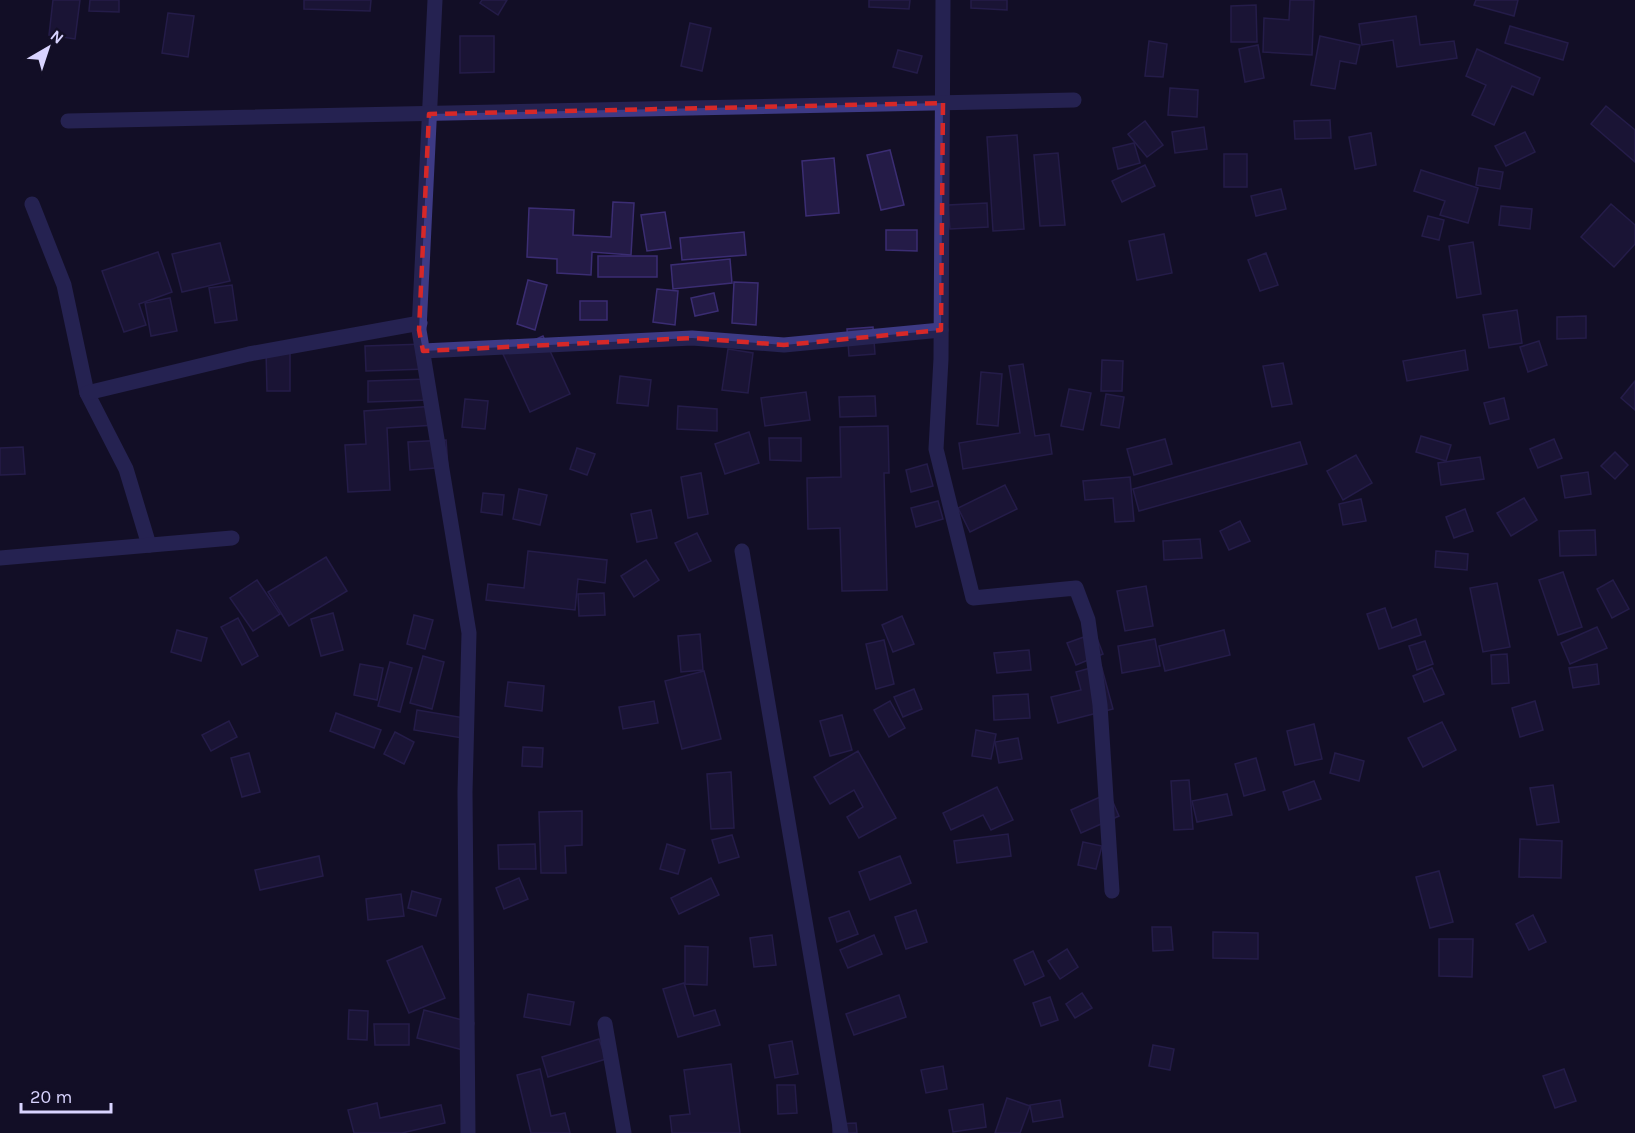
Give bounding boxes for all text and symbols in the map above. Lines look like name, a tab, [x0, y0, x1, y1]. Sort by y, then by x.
north arrow	[18, 18, 78, 78]
text: N	[47, 26, 68, 48]
scale bar	[21, 1076, 111, 1114]
text: 20 m	[30, 1086, 72, 1108]

